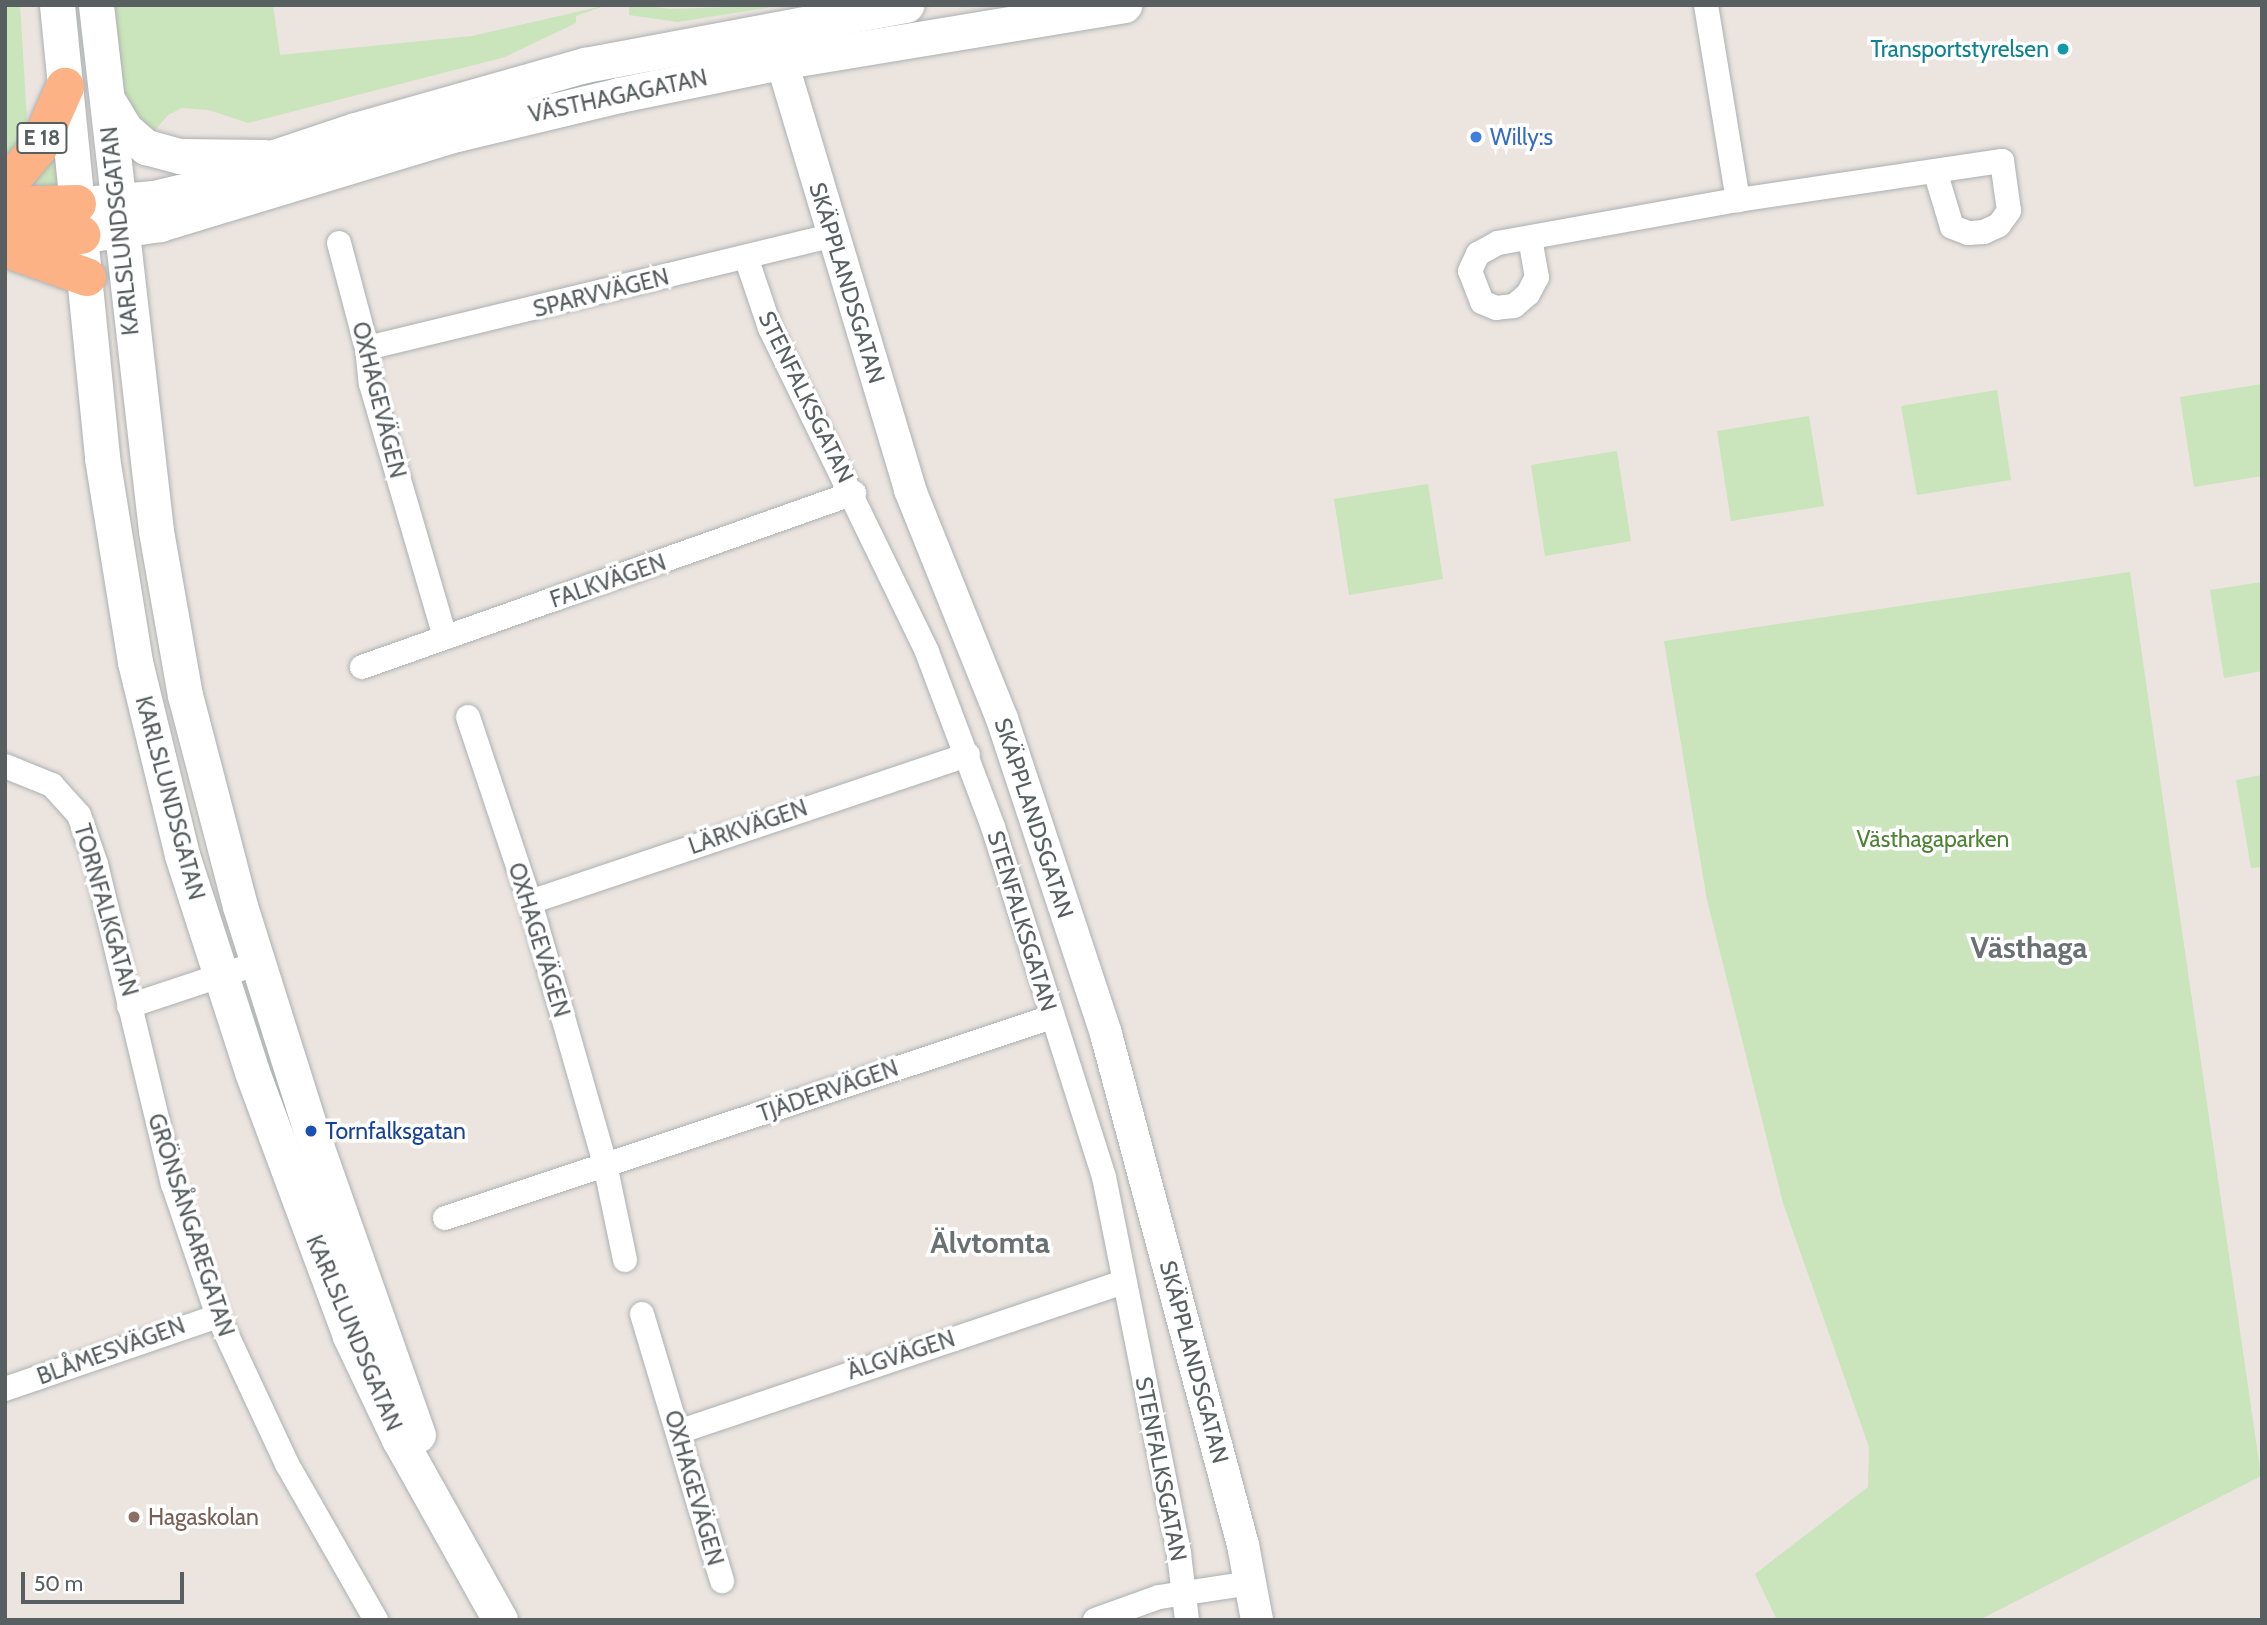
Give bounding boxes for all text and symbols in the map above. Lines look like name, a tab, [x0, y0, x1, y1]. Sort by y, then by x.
place label: Transportstyrelsen	[1871, 35, 2049, 63]
marker: Transportstyrelsen	[2055, 41, 2071, 57]
street label: VÄSTHAGAGATAN	[526, 64, 710, 128]
road number: E 18	[16, 120, 68, 156]
place label: Willy:s	[1490, 123, 1553, 151]
street label: KARLSLUNDSGATAN	[95, 125, 145, 337]
marker: Willy:s	[1468, 129, 1484, 145]
street label: SKÄPPLANDSGATAN	[803, 179, 891, 387]
street label: SPARVVÄGEN	[530, 263, 672, 323]
street label: STENFALKSGATAN	[753, 307, 859, 487]
street label: OXHAGEVÄGEN	[346, 319, 412, 481]
street label: FALKVÄGEN	[546, 548, 670, 614]
street label: KARLSLUNDSGATAN	[130, 693, 210, 903]
street label: SKÄPPLANDSGATAN	[989, 714, 1079, 922]
street label: LÄRKVÄGEN	[685, 794, 811, 860]
street label: TORNFALKGATAN	[68, 821, 144, 999]
park label: Västhagaparken	[1857, 825, 2009, 853]
street label: STENFALKSGATAN	[981, 827, 1063, 1015]
street label: OXHAGEVÄGEN	[502, 859, 576, 1021]
district label: Västhaga	[1971, 930, 2087, 966]
street label: TJÄDERVÄGEN	[754, 1054, 902, 1128]
street label: GRÖNSÅNGAREGATAN	[142, 1110, 240, 1340]
place label: Tornfalksgatan	[325, 1117, 466, 1145]
marker: Tornfalksgatan	[303, 1123, 319, 1139]
district label: Älvtomta	[930, 1225, 1050, 1261]
street label: KARLSLUNDSGATAN	[300, 1231, 408, 1435]
street label: SKÄPPLANDSGATAN	[1154, 1258, 1234, 1466]
street label: BLÅMESVÄGEN	[33, 1311, 189, 1391]
street label: ÄLGVÄGEN	[844, 1325, 958, 1385]
street label: STENFALKSGATAN	[1130, 1374, 1192, 1564]
street label: OXHAGEVÄGEN	[659, 1407, 729, 1569]
place label: Hagaskolan	[148, 1503, 259, 1531]
marker: Hagaskolan	[126, 1509, 142, 1525]
scale bar	[24, 1558, 187, 1602]
text: 50 m	[34, 1571, 83, 1596]

